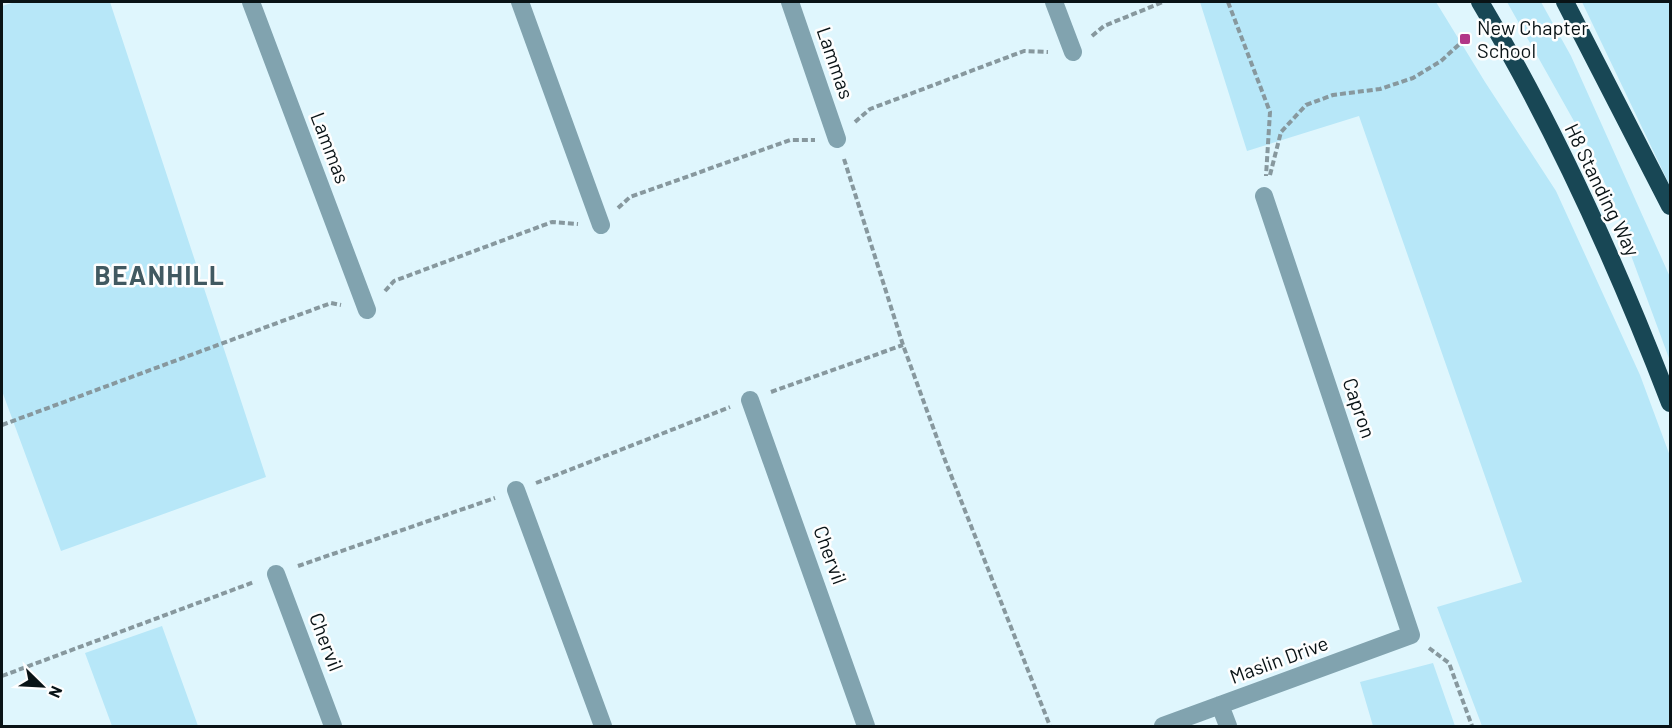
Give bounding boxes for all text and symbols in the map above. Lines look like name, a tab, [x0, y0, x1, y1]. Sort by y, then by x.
place label: New Chapter School	[1477, 15, 1588, 62]
street label: Lammas	[812, 24, 859, 102]
marker: New Chapter School	[1458, 32, 1472, 46]
street label: Lammas	[306, 109, 355, 187]
street label: H8 Standing Way	[1560, 119, 1645, 260]
district label: BEANHILL	[95, 259, 225, 290]
street label: Capron	[1338, 374, 1381, 441]
street label: Chervil	[809, 522, 853, 587]
street label: Chervil	[305, 609, 349, 674]
street label: Maslin Drive	[1226, 630, 1331, 688]
north arrow	[12, 656, 72, 716]
text: N	[45, 684, 67, 701]

